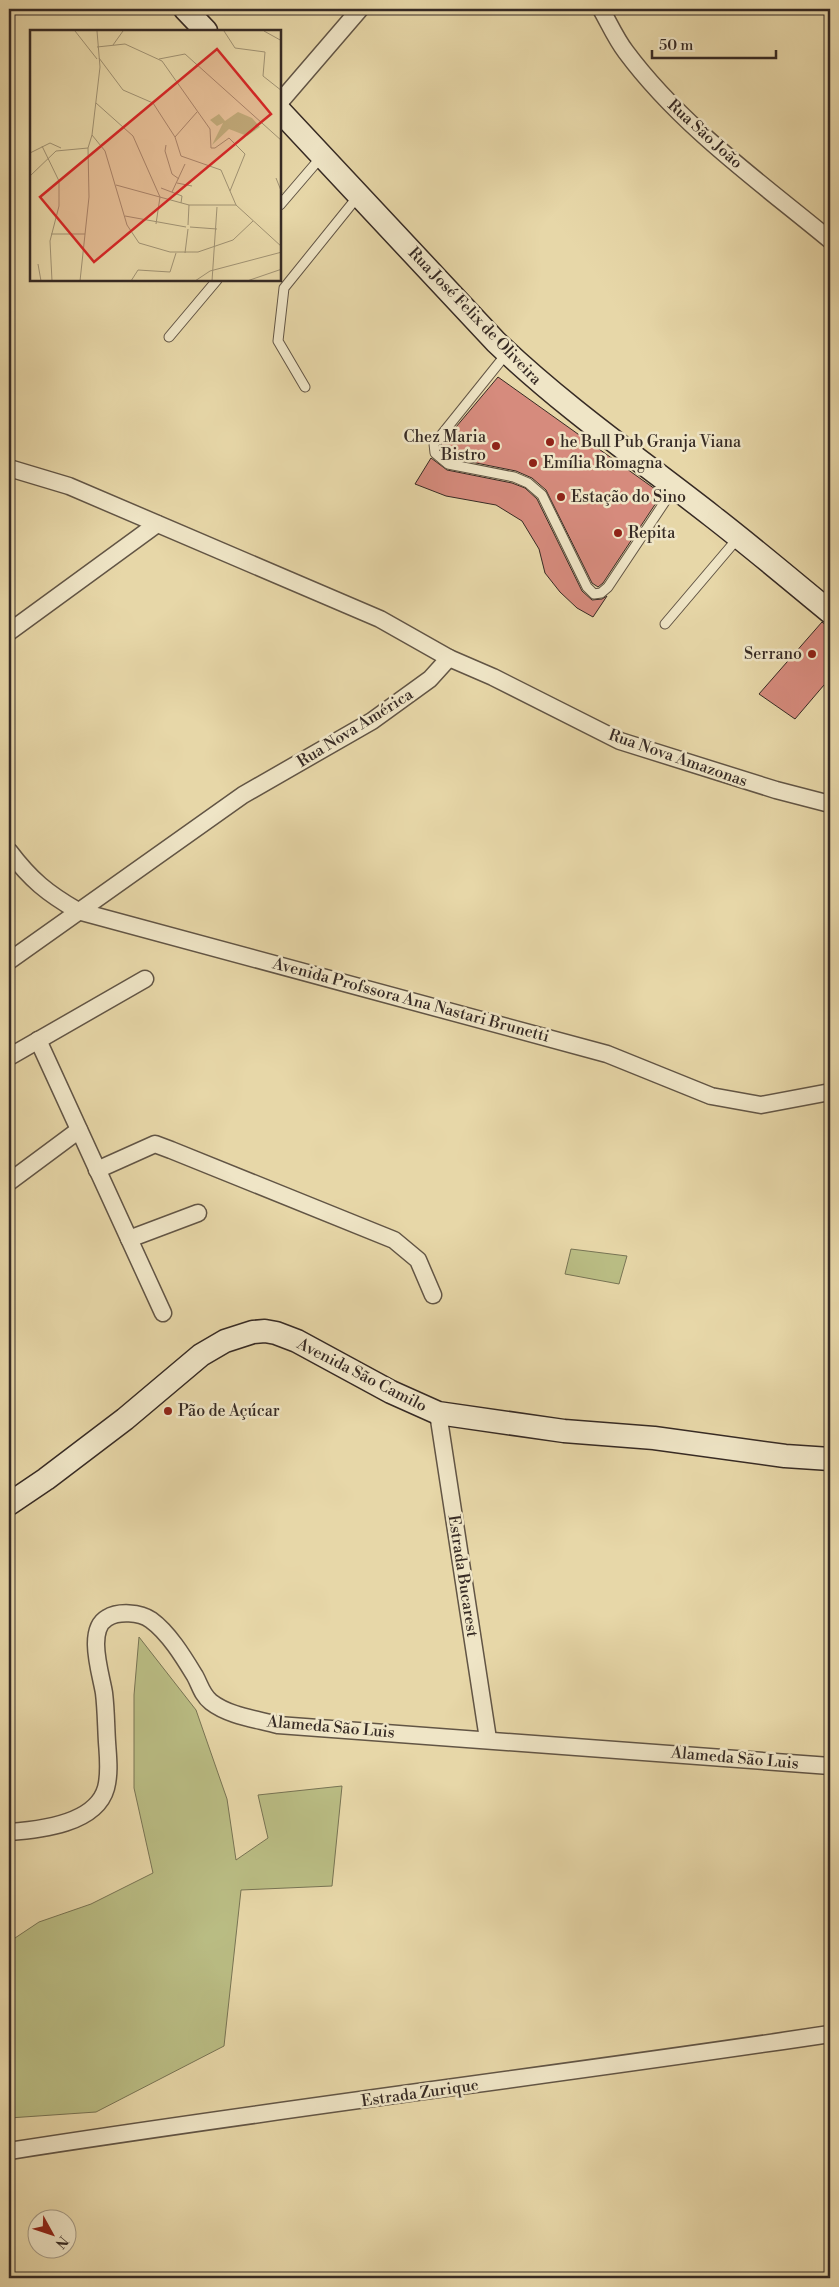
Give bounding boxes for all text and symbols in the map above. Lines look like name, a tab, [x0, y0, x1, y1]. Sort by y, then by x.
scale bar	[652, 28, 775, 60]
inset map	[30, 30, 281, 281]
text: 50 m	[659, 36, 693, 55]
street label: Rua São João	[663, 95, 747, 173]
street label: Rua José Felix de Oliveira	[404, 243, 547, 390]
place label: Chez Maria Bistro	[404, 427, 487, 465]
place label: he Bull Pub Granja Viana	[560, 432, 742, 452]
marker: he Bull Pub Granja Viana	[544, 436, 556, 448]
marker: Chez Maria Bistro	[490, 440, 502, 452]
place label: Emília Romagna	[543, 453, 664, 473]
marker: Emília Romagna	[527, 457, 539, 469]
place label: Estação do Sino	[571, 487, 686, 507]
marker: Estação do Sino	[555, 491, 567, 503]
place label: Repita	[628, 523, 676, 543]
marker: Repita	[612, 527, 624, 539]
place label: Serrano	[744, 644, 802, 664]
marker: Serrano	[806, 648, 818, 660]
street label: Rua Nova América	[293, 684, 417, 772]
street label: Rua Nova Amazonas	[606, 725, 750, 791]
street label: Avenida Profssora Ana Nastari Brunetti	[270, 953, 551, 1047]
street label: Avenida São Camilo	[293, 1333, 430, 1416]
place label: Pão de Açúcar	[178, 1401, 280, 1421]
marker: Pão de Açúcar	[162, 1405, 174, 1417]
street label: Estrada Bucarest	[443, 1513, 483, 1639]
street label: Alameda São Luis	[265, 1711, 396, 1743]
street label: Alameda São Luis	[669, 1742, 800, 1774]
street label: Estrada Zurique	[360, 2075, 480, 2111]
north arrow	[28, 2210, 78, 2260]
text: N	[51, 2232, 72, 2252]

